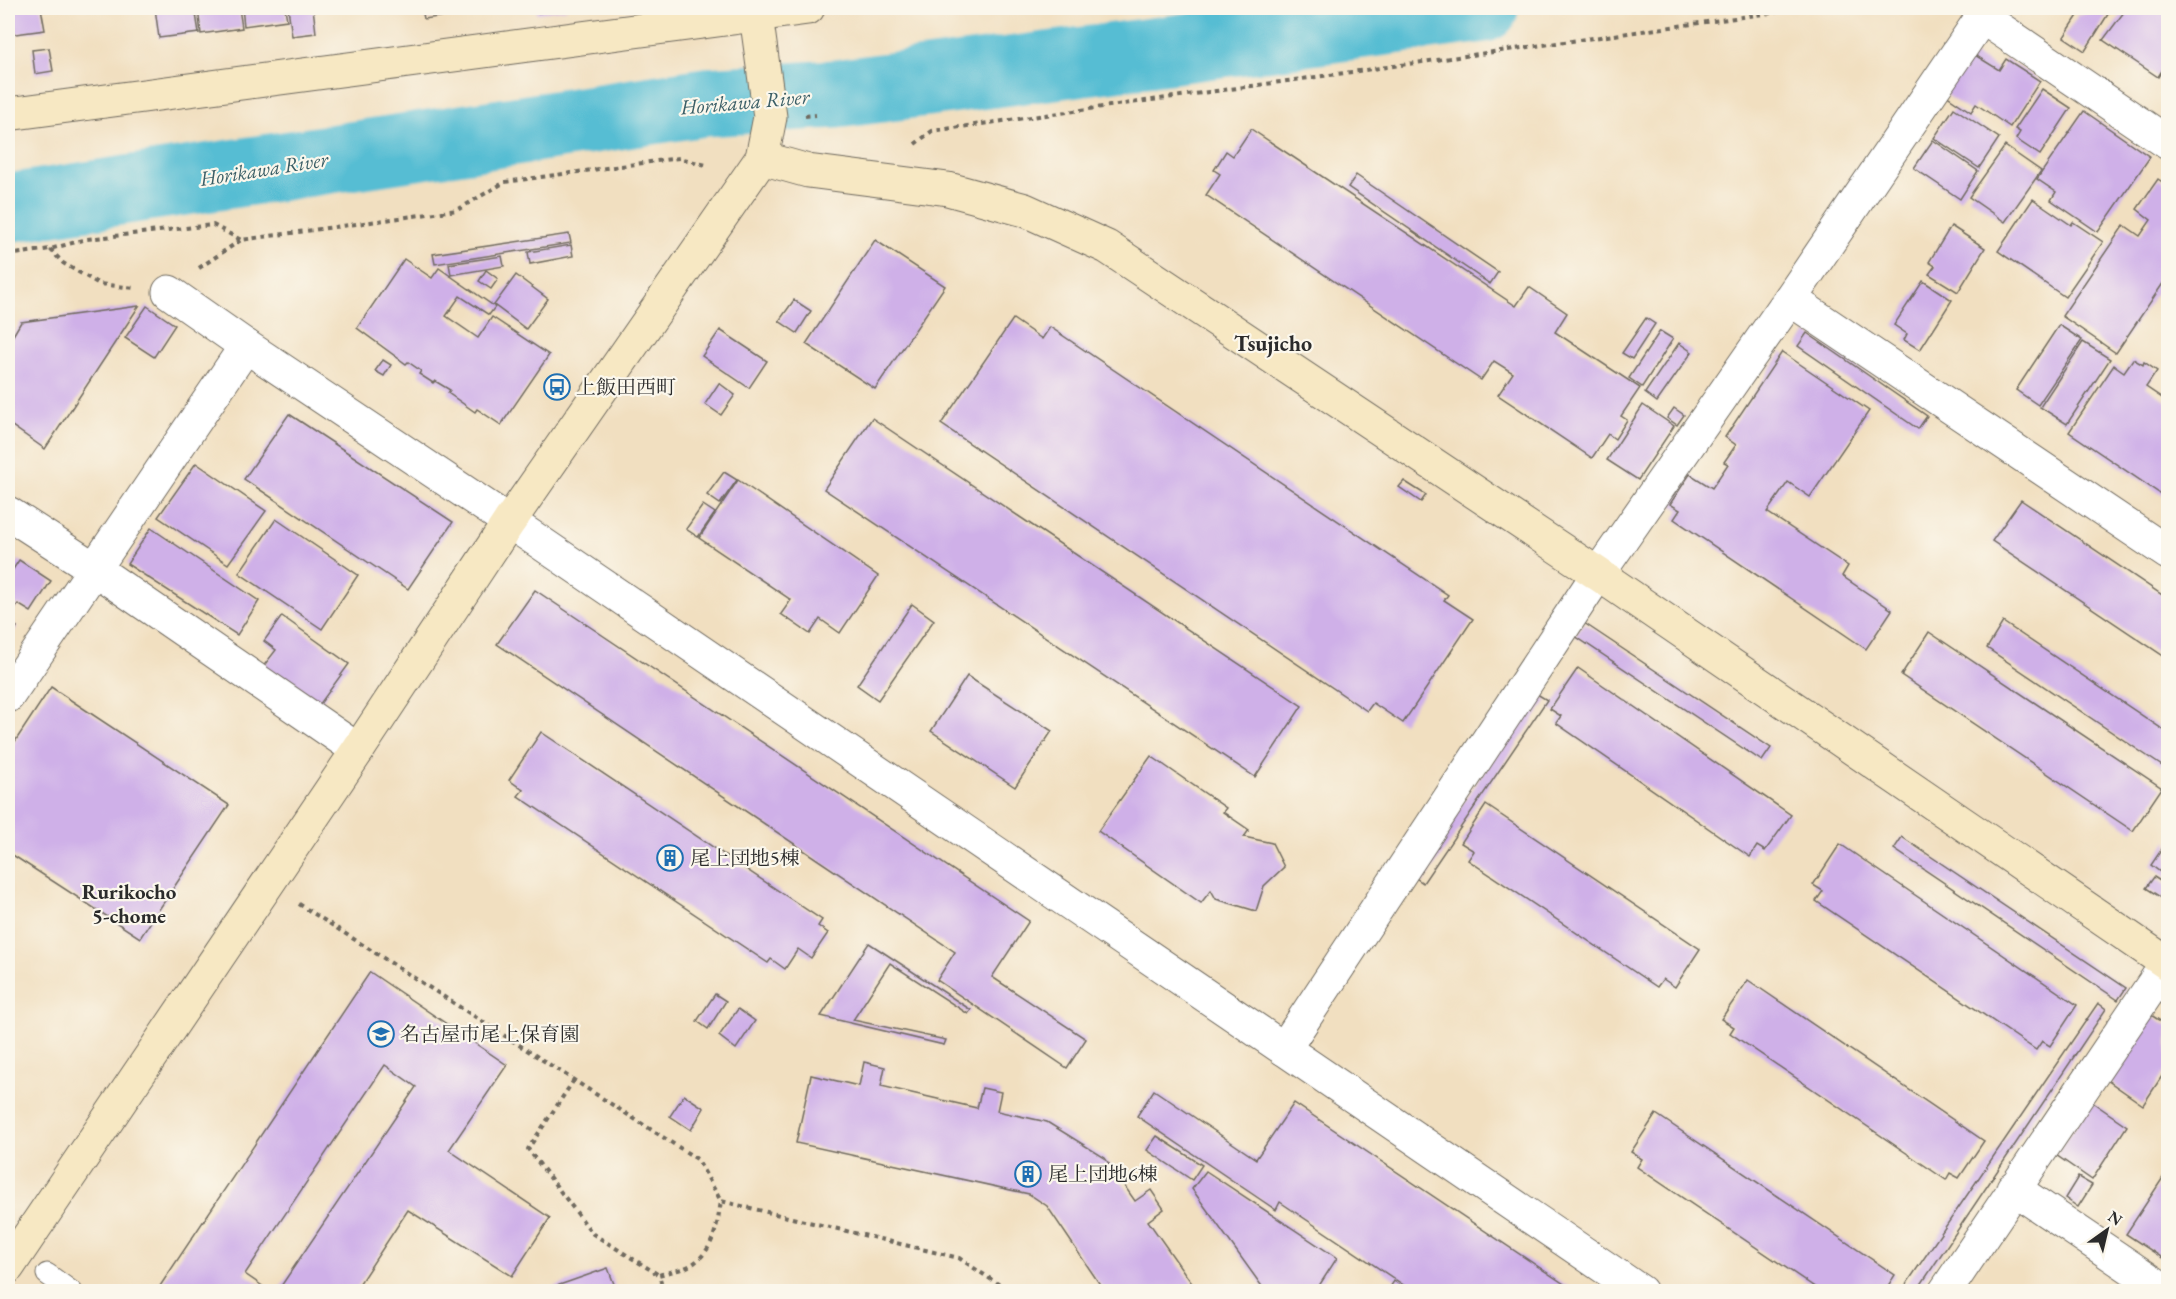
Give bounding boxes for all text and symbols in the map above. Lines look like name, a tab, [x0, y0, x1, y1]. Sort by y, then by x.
water label: Horikawa River	[678, 82, 811, 121]
water label: Horikawa River	[197, 145, 331, 192]
district label: Tsujicho	[1234, 329, 1312, 358]
bus stop icon: 上飯田西町	[542, 372, 572, 402]
place label: 上飯田西町	[576, 374, 676, 400]
building icon: 尾上団地5棟	[655, 843, 685, 873]
place label: 尾上団地5棟	[690, 845, 800, 871]
district label: Rurikocho 5-chome	[82, 878, 177, 929]
school or university icon: 名古屋市尾上保育園	[366, 1019, 396, 1049]
place label: 名古屋市尾上保育園	[400, 1021, 580, 1047]
building icon: 尾上団地6棟	[1013, 1159, 1043, 1189]
place label: 尾上団地6棟	[1048, 1161, 1158, 1187]
north arrow	[2077, 1200, 2137, 1260]
text: N	[2104, 1206, 2126, 1230]

